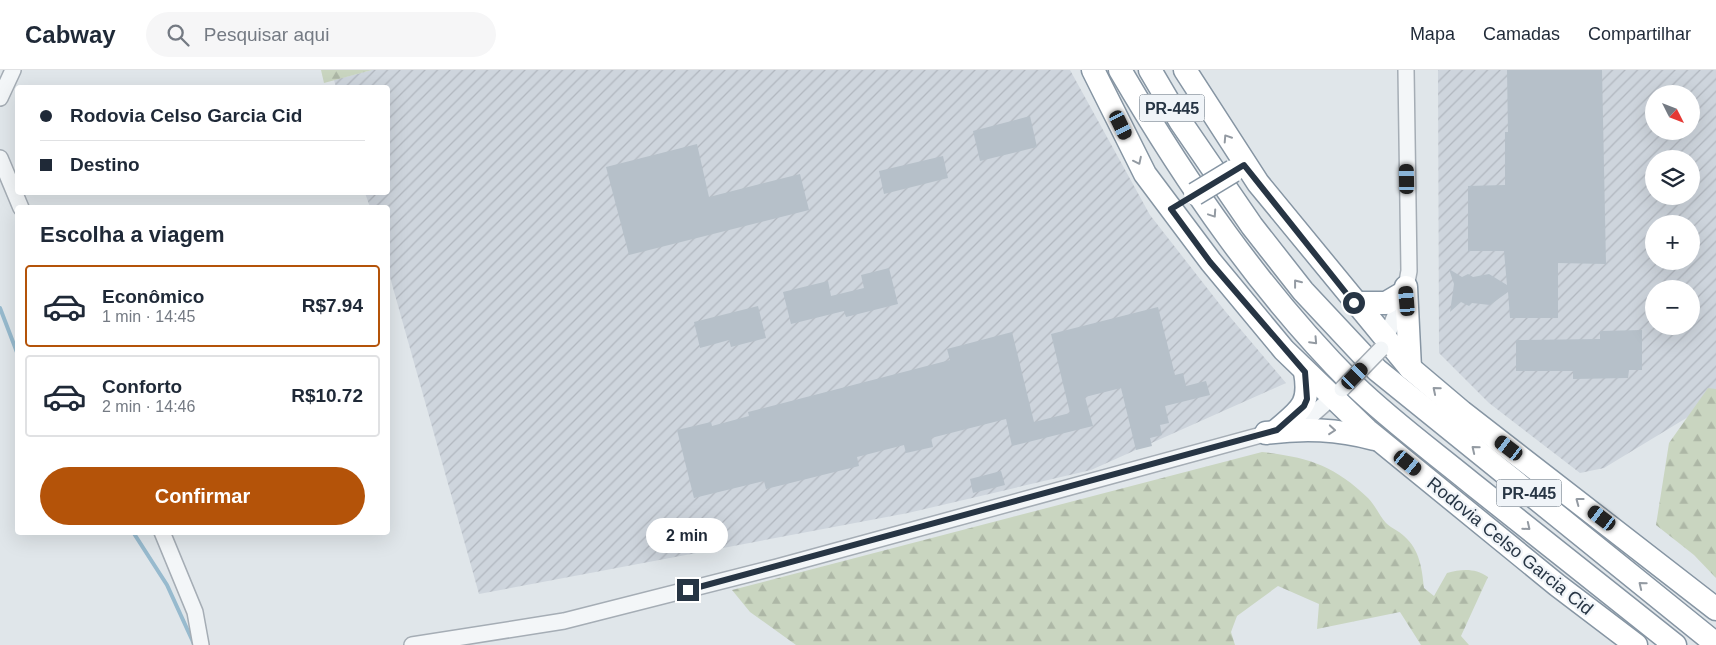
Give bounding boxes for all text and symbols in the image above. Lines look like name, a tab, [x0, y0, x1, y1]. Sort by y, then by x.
search box	[146, 12, 496, 57]
text: Cabway	[25, 21, 116, 48]
icon: search	[164, 21, 192, 49]
text: Pesquisar aqui	[204, 24, 329, 45]
text: Mapa	[1410, 24, 1455, 44]
text: Camadas	[1483, 24, 1560, 44]
text: Compartilhar	[1588, 24, 1691, 44]
north arrow	[1645, 85, 1700, 140]
map controls	[1645, 85, 1700, 335]
road number: PR-445	[1140, 94, 1204, 122]
text: Rodovia Celso Garcia Cid	[70, 105, 302, 126]
car	[1107, 108, 1134, 142]
one-way arrow	[1224, 135, 1234, 144]
button: layers	[1645, 150, 1700, 205]
text: Destino	[70, 154, 140, 175]
one-way arrow	[1132, 156, 1143, 165]
car	[1399, 164, 1414, 194]
one-way arrow	[1207, 208, 1216, 218]
button: +	[1645, 215, 1700, 270]
text: Escolha a viagem	[40, 222, 225, 247]
one-way arrow	[1294, 280, 1302, 289]
button: −	[1645, 280, 1700, 335]
icon: car	[42, 284, 87, 329]
car	[1398, 285, 1415, 317]
text: Econômico	[102, 286, 204, 307]
route start	[1343, 292, 1365, 314]
text: R$7.94	[302, 295, 363, 316]
text: 1 min · 14:45	[102, 308, 195, 325]
one-way arrow	[1308, 336, 1317, 345]
car	[1339, 360, 1370, 392]
icon: car	[42, 374, 87, 419]
text: Conforto	[102, 376, 182, 397]
text: R$10.72	[291, 385, 363, 406]
one-way arrow	[1433, 387, 1442, 396]
text: 2 min · 14:46	[102, 398, 195, 415]
one-way arrow	[1329, 424, 1337, 435]
car	[1492, 433, 1525, 463]
one-way arrow	[1472, 446, 1481, 455]
car	[1391, 448, 1424, 478]
button: Confirmar	[40, 467, 365, 525]
street label: Rodovia Celso Garcia Cid	[1423, 473, 1597, 619]
road number: PR-445	[1496, 479, 1562, 506]
one-way arrow	[1576, 498, 1585, 506]
car	[1585, 503, 1618, 533]
callout: 2 min	[647, 518, 729, 552]
one-way arrow	[1521, 521, 1530, 529]
text: 2 min	[666, 527, 708, 544]
route end	[677, 579, 699, 601]
one-way arrow	[1639, 581, 1648, 590]

